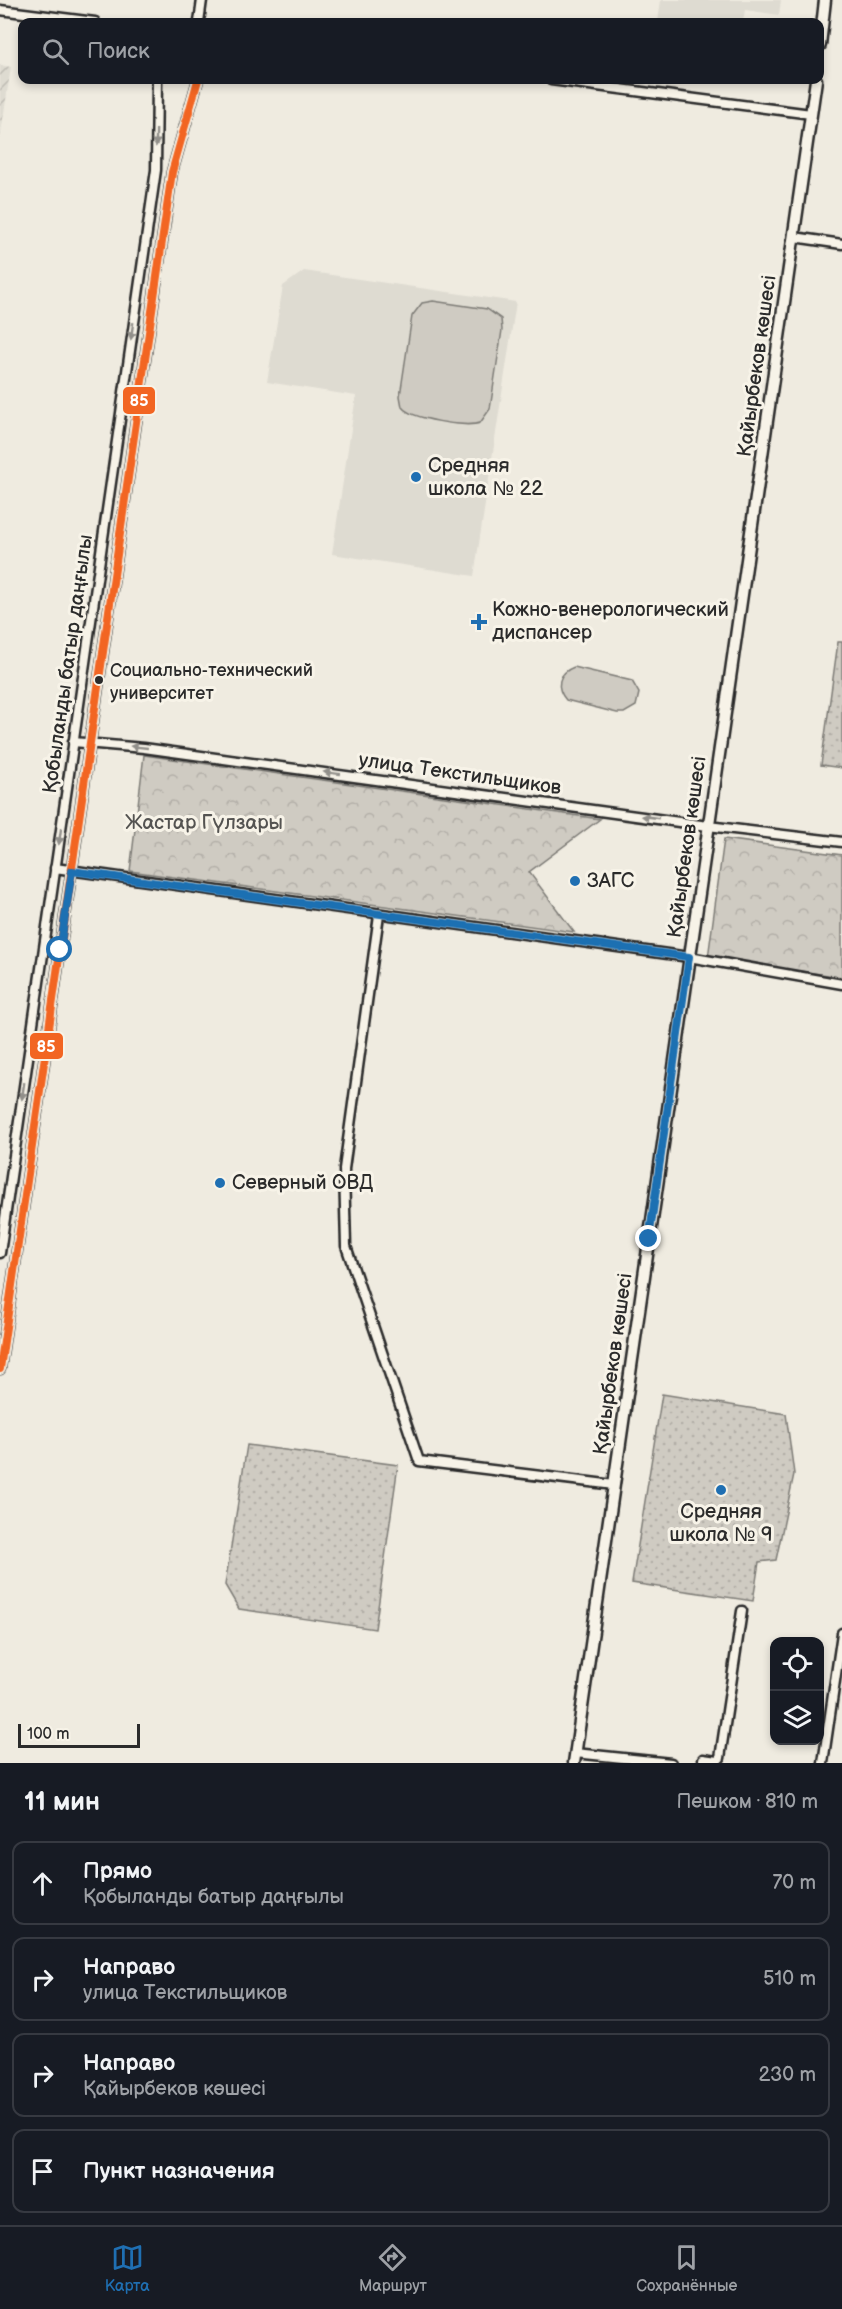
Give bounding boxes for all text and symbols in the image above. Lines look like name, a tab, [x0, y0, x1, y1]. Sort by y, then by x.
search box	[18, 18, 824, 84]
icon: search	[39, 35, 72, 68]
text: Поиск	[87, 38, 150, 65]
one-way arrow	[151, 128, 161, 147]
street label: Қайырбеков көшесі	[732, 274, 782, 458]
one-way arrow	[127, 322, 136, 341]
line badge: 85	[122, 386, 156, 415]
text: 85	[130, 392, 148, 411]
place label: Средняя школа № 22	[428, 454, 543, 501]
marker: Средняя школа № 22	[409, 470, 423, 484]
street label: Қобыланды батыр даңғылы	[38, 533, 98, 795]
place label: Кожно-венерологический диспансер	[492, 598, 729, 645]
marker: Кожно-венерологический диспансер	[470, 613, 488, 631]
place label: Социально-технический университет	[110, 660, 313, 704]
marker: Социально-технический университет	[93, 674, 105, 686]
one-way arrow	[129, 743, 148, 752]
street label: улица Текстильщиков	[357, 748, 563, 800]
street label: Қайырбеков көшесі	[662, 755, 712, 939]
one-way arrow	[322, 769, 341, 778]
park label: Жастар Гүлзары	[125, 811, 283, 835]
one-way arrow	[640, 813, 659, 822]
one-way arrow	[55, 827, 64, 846]
place label: ЗАГС	[587, 869, 635, 893]
marker: ЗАГС	[568, 874, 582, 888]
route start	[46, 936, 72, 962]
line badge: 85	[29, 1032, 64, 1060]
text: 85	[37, 1038, 55, 1057]
one-way arrow	[19, 1082, 28, 1101]
place label: Северный ОВД	[232, 1171, 373, 1195]
marker: Северный ОВД	[213, 1176, 227, 1190]
route end	[635, 1225, 661, 1251]
street label: Қайырбеков көшесі	[588, 1272, 638, 1456]
marker: Средняя школа № 9	[714, 1483, 728, 1497]
place label: Средняя школа № 9	[670, 1500, 772, 1547]
map controls	[770, 1637, 824, 1745]
button: locate	[770, 1637, 824, 1691]
button: layers	[770, 1691, 824, 1745]
scale bar	[18, 1721, 140, 1748]
text: 100 m	[27, 1725, 70, 1744]
text: 11 мин	[24, 1787, 100, 1818]
text: Пешком · 810 m	[676, 1790, 818, 1814]
text: Прямо	[83, 1858, 152, 1885]
icon: ahead	[26, 1867, 59, 1900]
text: 70 m	[772, 1871, 816, 1895]
text: Қобыланды батыр даңғылы	[83, 1885, 344, 1909]
text: Направо	[83, 1954, 175, 1981]
icon: right	[26, 1963, 59, 1996]
text: 510 m	[763, 1967, 816, 1991]
text: улица Текстильщиков	[83, 1981, 287, 2005]
text: Направо	[83, 2050, 175, 2077]
icon: right	[26, 2059, 59, 2092]
text: 230 m	[759, 2063, 816, 2087]
text: Қайырбеков көшесі	[83, 2077, 266, 2101]
icon: arrive	[26, 2155, 59, 2188]
text: Пункт назначения	[83, 2158, 275, 2185]
tab: Карта	[105, 2241, 150, 2296]
tab: Маршрут	[359, 2241, 427, 2296]
tab: Сохранённые	[636, 2241, 737, 2296]

